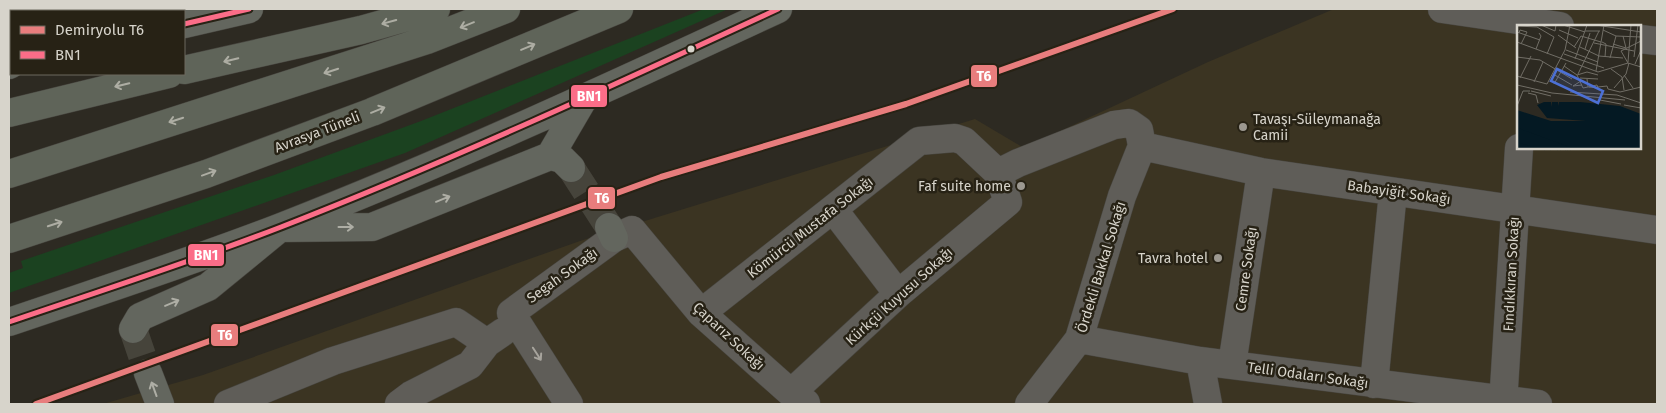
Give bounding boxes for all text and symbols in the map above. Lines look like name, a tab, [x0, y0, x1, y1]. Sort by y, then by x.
legend	[10, 10, 185, 75]
one-way arrow	[382, 18, 398, 27]
one-way arrow	[460, 20, 475, 30]
text: Demiryolu T6	[55, 21, 144, 39]
inset map	[1517, 25, 1641, 149]
one-way arrow	[520, 42, 535, 52]
unlabelled marker	[686, 44, 696, 54]
text: BN1	[55, 46, 81, 64]
one-way arrow	[224, 56, 240, 65]
line badge: T6	[970, 64, 998, 88]
one-way arrow	[324, 67, 339, 76]
text: T6	[977, 68, 992, 85]
one-way arrow	[114, 81, 130, 90]
line badge: BN1	[570, 84, 608, 108]
text: BN1	[577, 88, 601, 105]
one-way arrow	[370, 104, 385, 114]
street label: Avrasya Tüneli	[272, 108, 362, 157]
place label: Tavaşı-Süleymanağa Camii	[1253, 111, 1381, 144]
one-way arrow	[169, 116, 185, 126]
marker: Tavaşı-Süleymanağa Camii	[1237, 121, 1249, 133]
one-way arrow	[201, 168, 217, 177]
street label: Kömürcü Mustafa Sokağı	[744, 173, 877, 282]
street label: Babayiğit Sokağı	[1346, 177, 1452, 208]
place label: Faf suite home	[918, 178, 1011, 195]
marker: Faf suite home	[1015, 180, 1027, 192]
line badge: T6	[587, 186, 616, 210]
text: T6	[595, 190, 610, 207]
one-way arrow	[435, 194, 450, 203]
street label: Ördekli Bakkal Sokağı	[1072, 199, 1130, 335]
street label: Fındıkkıran Sokağı	[1500, 216, 1523, 332]
one-way arrow	[47, 218, 63, 228]
one-way arrow	[338, 222, 354, 232]
street label: Cemre Sokağı	[1232, 226, 1261, 312]
line badge: BN1	[187, 243, 225, 267]
street label: Segah Sokağı	[524, 244, 601, 307]
street label: Kürkçü Kuyusu Sokağı	[842, 244, 956, 349]
text: BN1	[194, 247, 218, 264]
place label: Tavra hotel	[1138, 250, 1208, 267]
marker: Tavra hotel	[1212, 252, 1224, 264]
one-way arrow	[164, 298, 179, 307]
street label: Çaparız Sokağı	[689, 299, 768, 374]
line badge: T6	[210, 323, 239, 347]
text: T6	[218, 327, 233, 344]
one-way arrow	[532, 347, 542, 361]
street label: Telli Odaları Sokağı	[1246, 359, 1369, 392]
one-way arrow	[149, 381, 158, 397]

